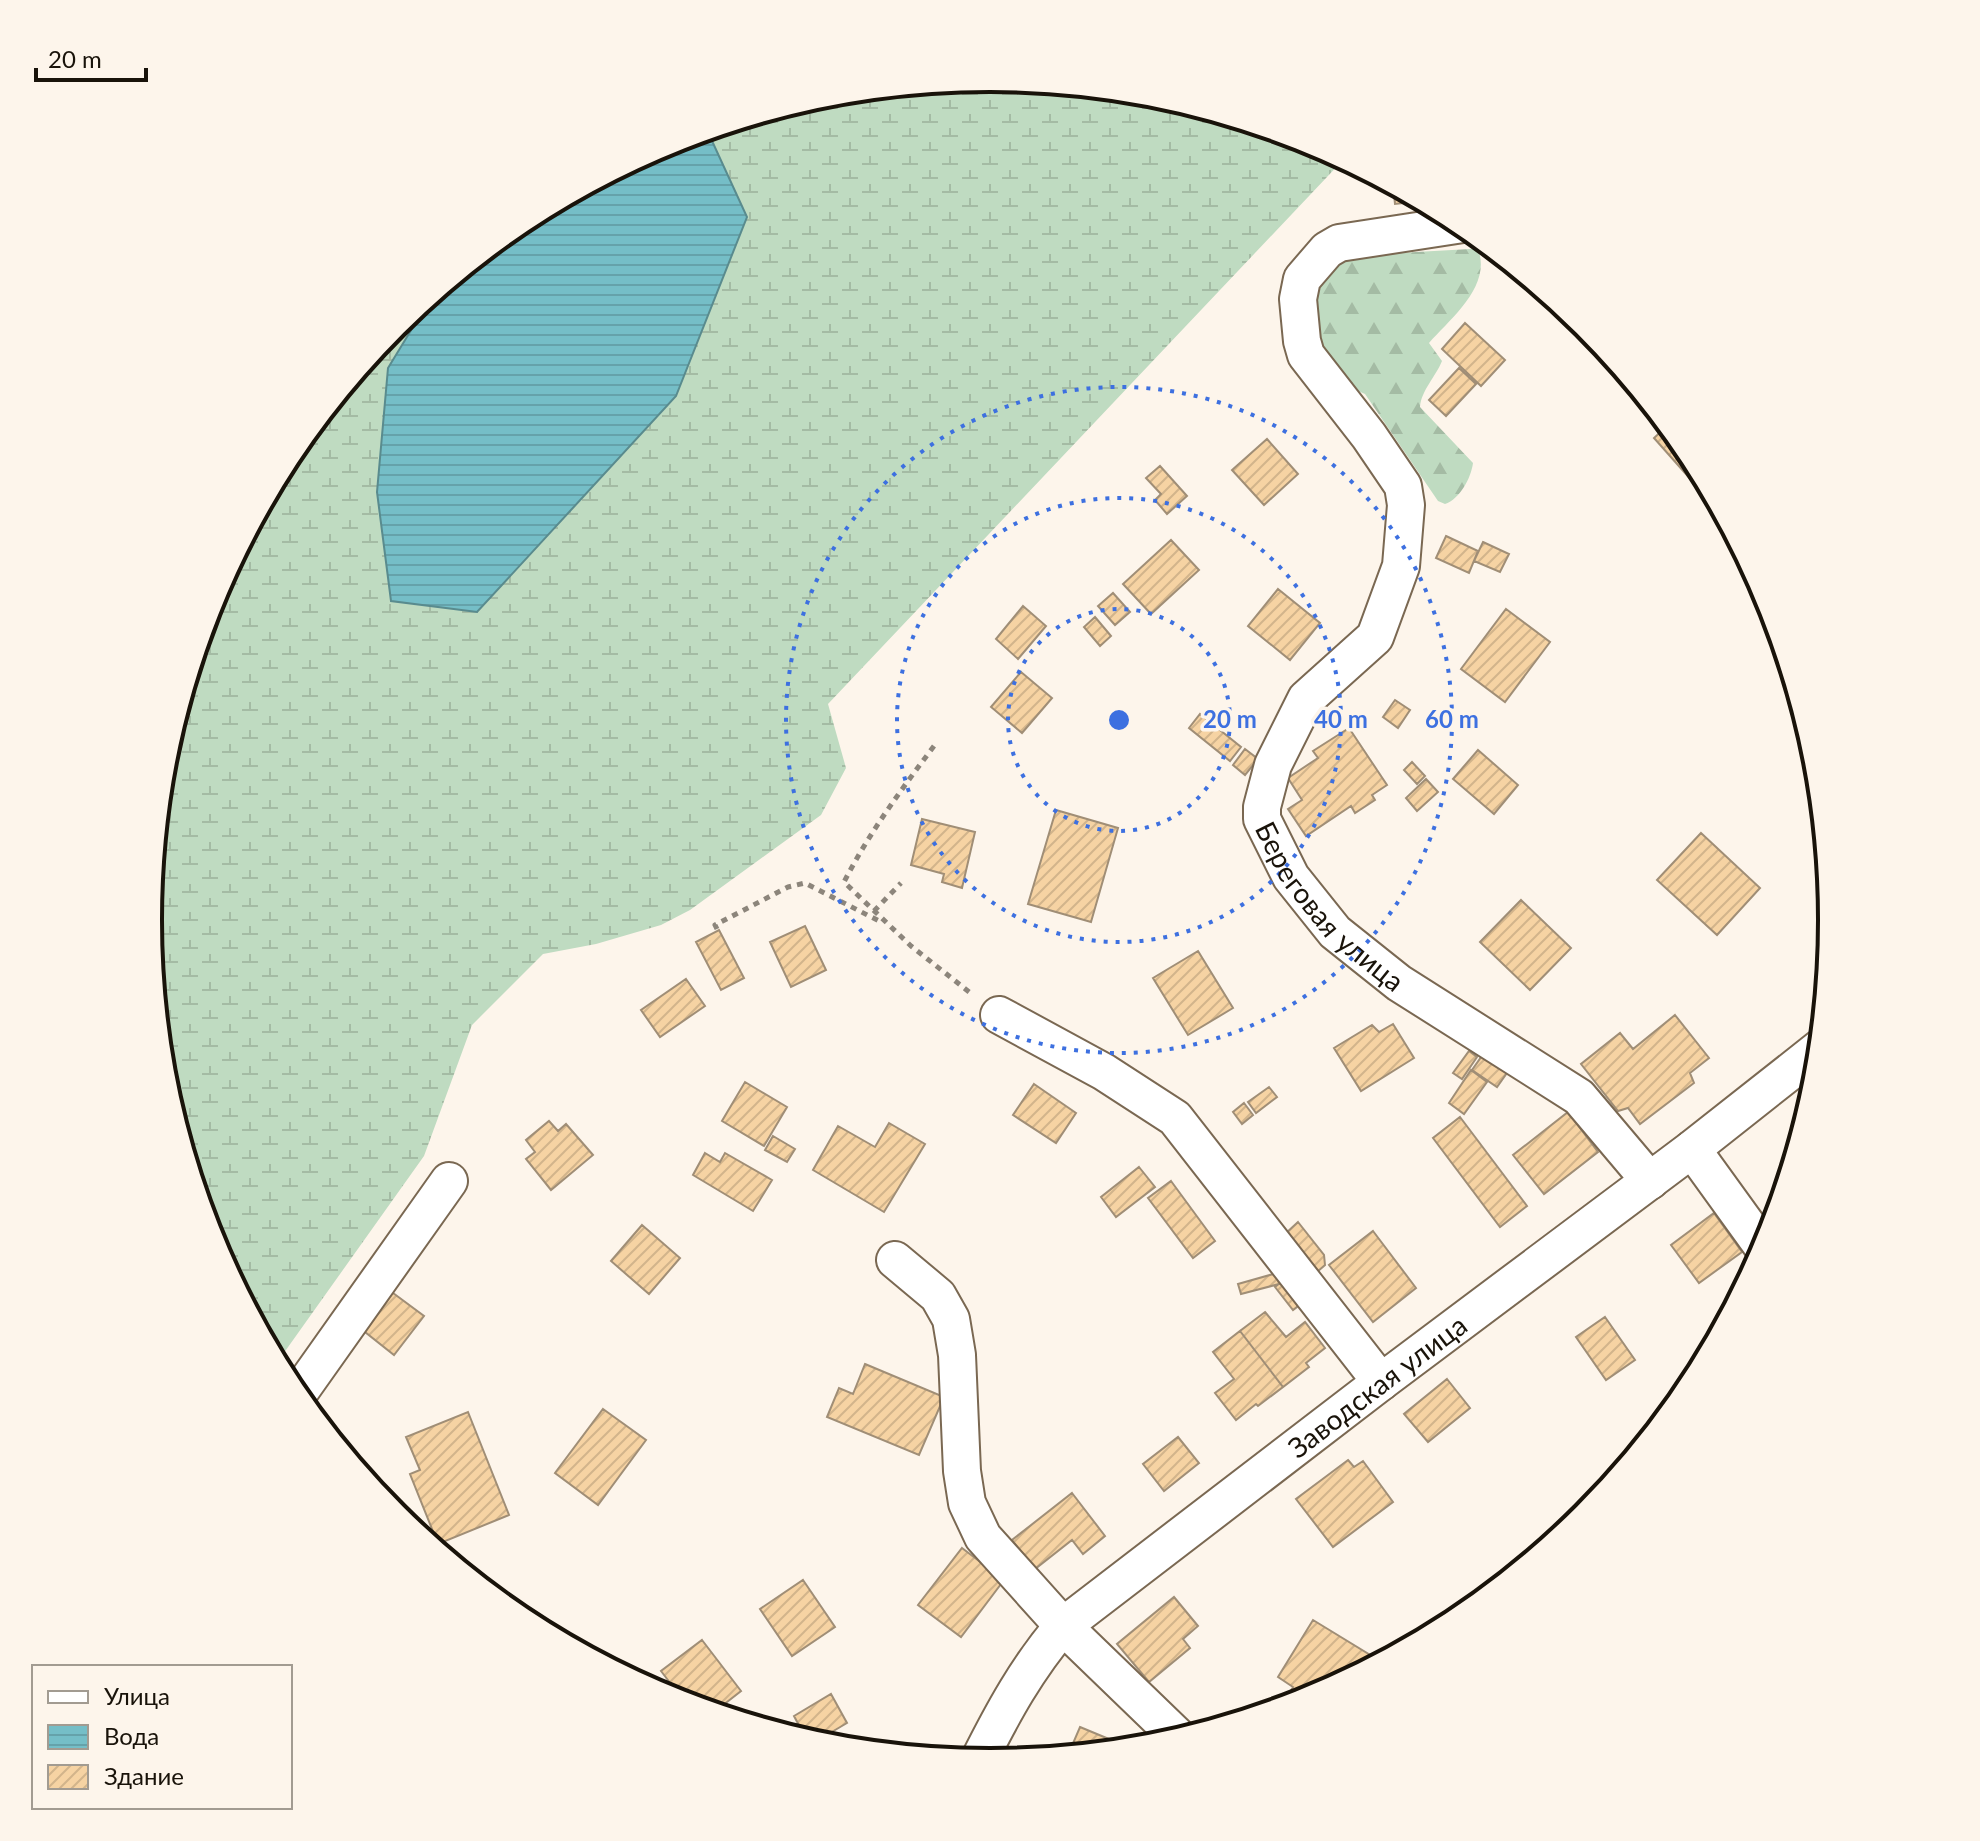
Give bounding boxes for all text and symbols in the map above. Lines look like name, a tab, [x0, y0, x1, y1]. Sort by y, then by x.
scale bar	[36, 32, 146, 82]
text: 20 m	[48, 44, 102, 73]
text: 20 m	[1203, 704, 1257, 733]
text: 40 m	[1314, 704, 1368, 733]
text: 60 m	[1425, 704, 1479, 733]
centre of rings	[1105, 706, 1133, 734]
street label: Береговая улица	[1249, 816, 1411, 998]
street label: Заводская улица	[1281, 1307, 1473, 1464]
legend	[32, 1665, 292, 1809]
text: Улица	[104, 1681, 170, 1710]
text: Вода	[104, 1721, 159, 1750]
text: Здание	[104, 1761, 184, 1790]

